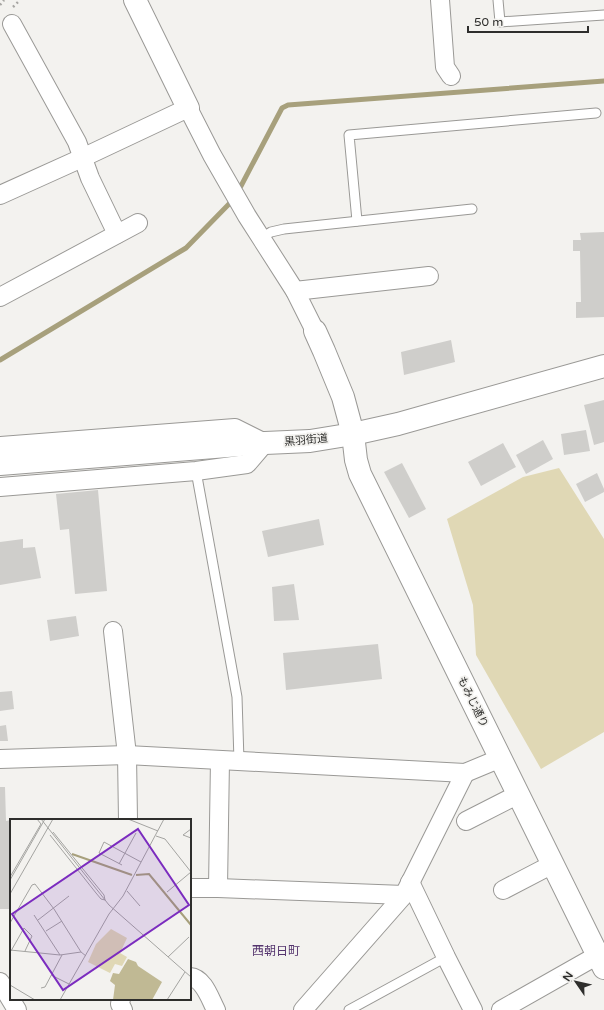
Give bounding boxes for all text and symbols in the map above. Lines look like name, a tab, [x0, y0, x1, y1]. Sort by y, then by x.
scale bar	[468, 8, 588, 34]
text: 50 m	[474, 15, 503, 29]
street label: 黒羽街道	[284, 432, 328, 448]
street label: もみじ通り	[455, 674, 491, 730]
inset map	[10, 819, 191, 1000]
district label: 西朝日町	[252, 944, 300, 958]
north arrow	[556, 962, 596, 1002]
text: N	[560, 969, 576, 984]

